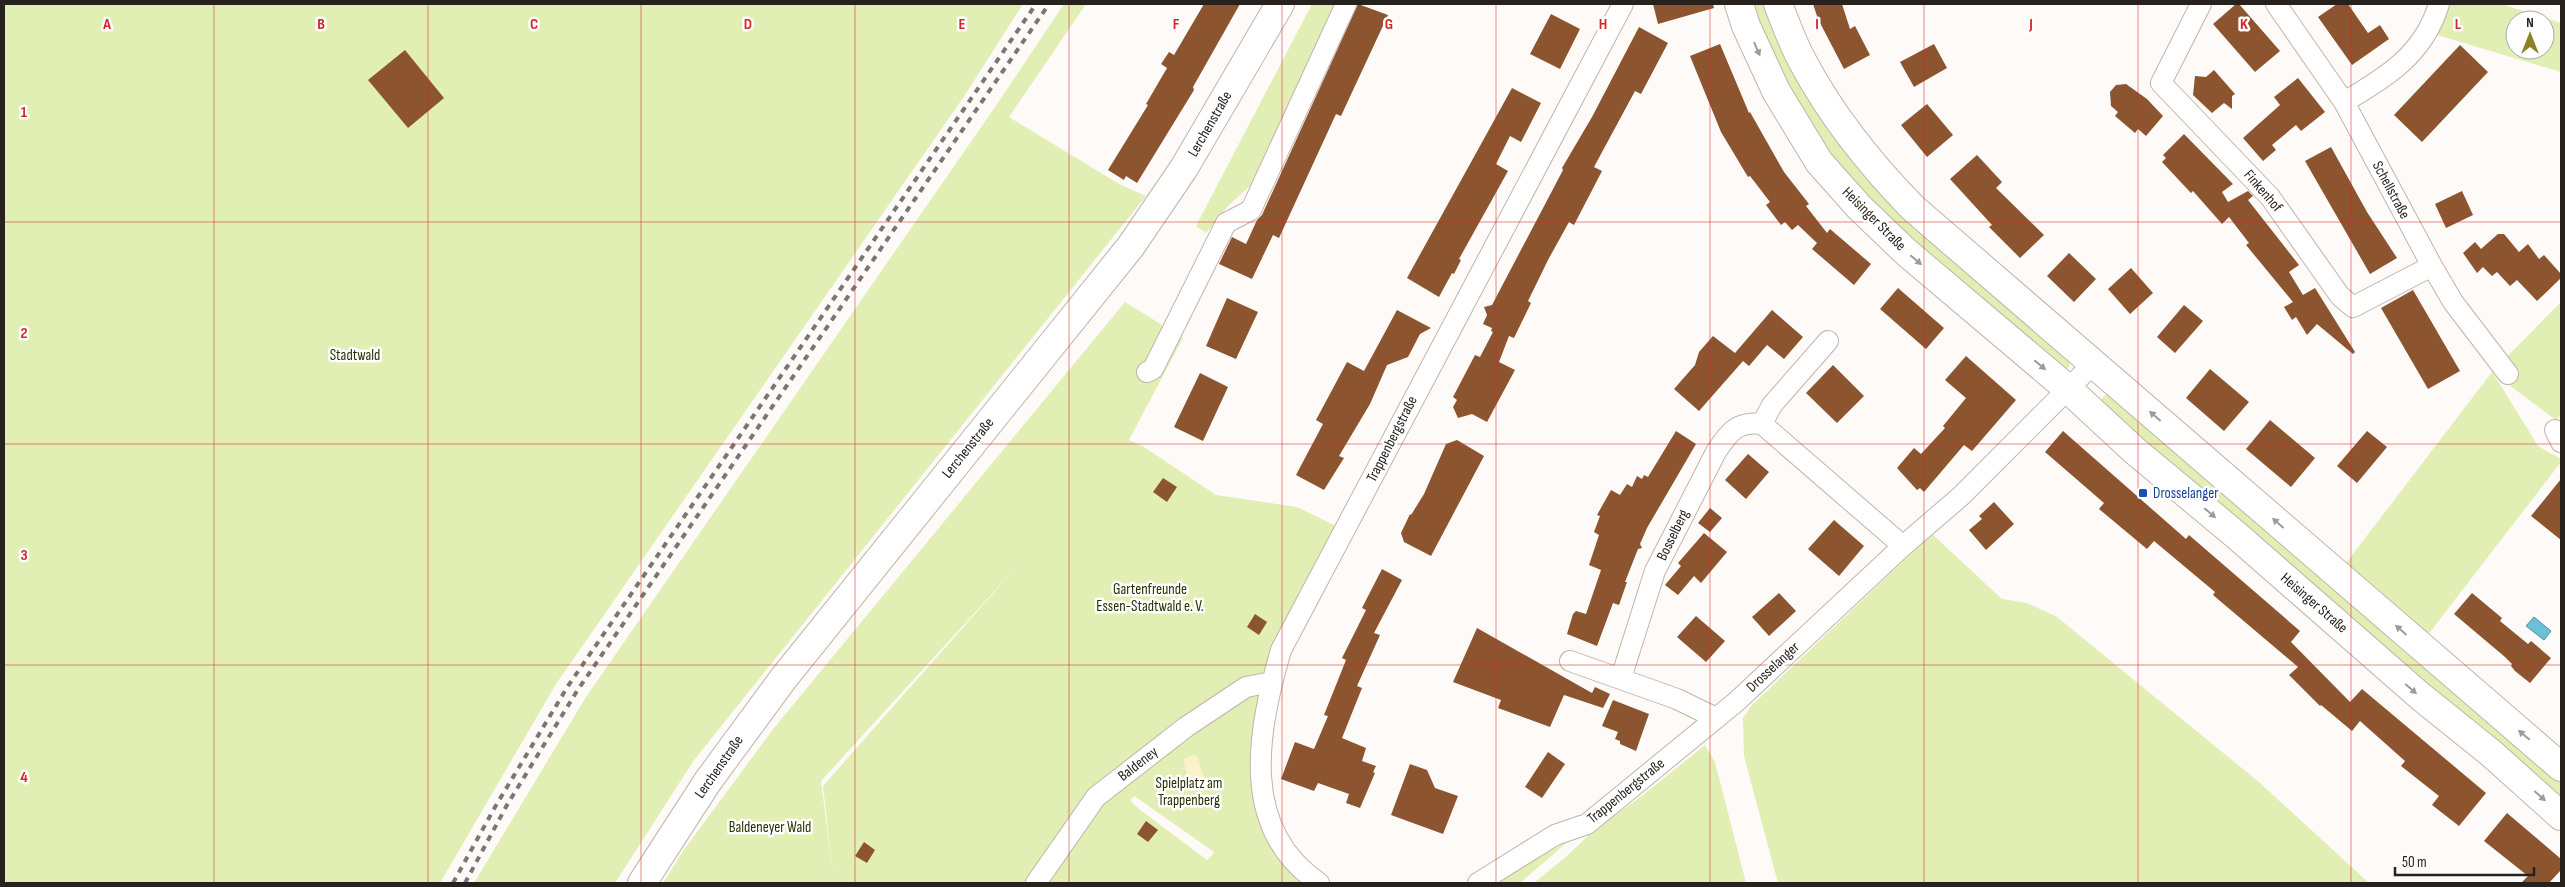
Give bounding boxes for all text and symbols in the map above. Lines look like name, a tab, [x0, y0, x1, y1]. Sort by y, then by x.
north arrow	[2505, 10, 2555, 60]
text: N	[2526, 14, 2534, 31]
text: A	[102, 15, 111, 34]
text: B	[317, 15, 325, 34]
text: C	[530, 15, 538, 34]
text: D	[744, 15, 752, 34]
text: E	[959, 15, 966, 34]
text: F	[1173, 15, 1180, 34]
text: G	[1385, 15, 1393, 34]
text: H	[1599, 15, 1607, 34]
text: I	[1815, 15, 1819, 34]
text: J	[2028, 15, 2033, 34]
text: K	[2240, 15, 2248, 34]
text: L	[2455, 15, 2462, 34]
one-way arrow	[1753, 42, 1761, 56]
street label: Lerchenstraße	[1184, 88, 1236, 160]
text: 1	[21, 103, 28, 122]
street label: Schellstraße	[2368, 158, 2414, 222]
street label: Finkenhof	[2239, 166, 2287, 217]
street label: Heisinger Straße	[1838, 183, 1910, 255]
one-way arrow	[1910, 254, 1922, 266]
text: 2	[20, 324, 28, 343]
park label: Stadtwald	[330, 346, 380, 365]
one-way arrow	[2033, 360, 2046, 371]
street label: Trappenbergstraße	[1362, 393, 1422, 485]
one-way arrow	[2149, 411, 2162, 422]
street label: Lerchenstraße	[938, 414, 998, 482]
place label: Drosselanger	[2153, 484, 2219, 503]
marker: Drosselanger	[2137, 487, 2149, 499]
street label: Bosselberg	[1653, 506, 1693, 564]
one-way arrow	[2203, 507, 2216, 518]
one-way arrow	[2272, 518, 2284, 529]
text: 3	[20, 546, 28, 565]
street label: Heisinger Straße	[2277, 569, 2351, 637]
park label: Gartenfreunde Essen-Stadtwald e. V.	[1096, 580, 1204, 616]
one-way arrow	[2395, 624, 2408, 635]
street label: Drosselanger	[1743, 637, 1804, 696]
one-way arrow	[2405, 683, 2417, 695]
one-way arrow	[2518, 730, 2531, 741]
street label: Lerchenstraße	[690, 732, 748, 802]
street label: Baldeney	[1114, 742, 1162, 786]
street label: Trappenbergstraße	[1584, 754, 1668, 828]
text: 4	[20, 768, 28, 787]
park label: Spielplatz am Trappenberg	[1156, 774, 1222, 810]
one-way arrow	[2533, 791, 2546, 802]
park label: Baldeneyer Wald	[729, 818, 811, 837]
scale bar	[2395, 844, 2534, 876]
text: 50 m	[2402, 853, 2427, 872]

